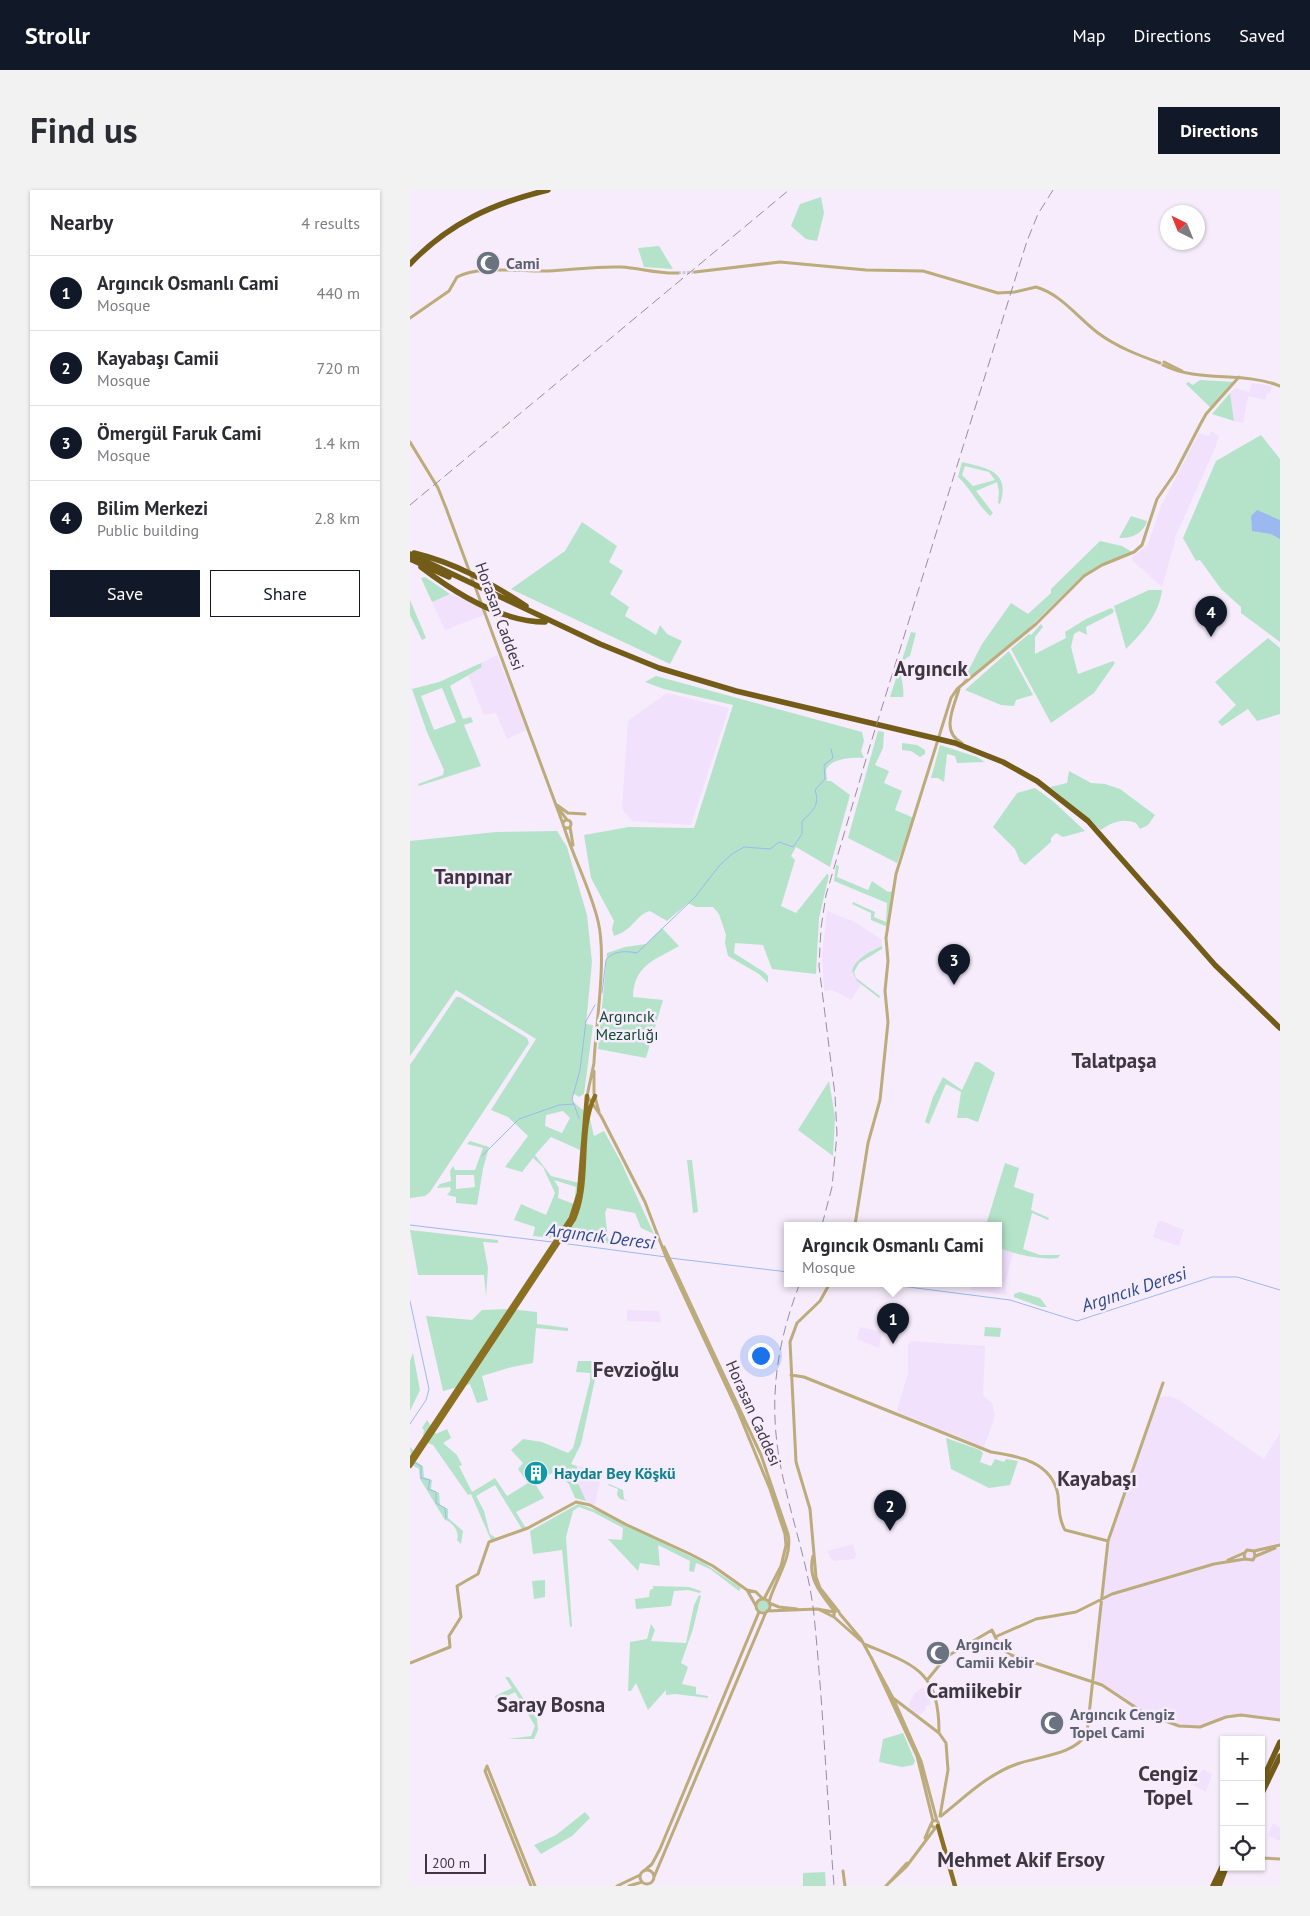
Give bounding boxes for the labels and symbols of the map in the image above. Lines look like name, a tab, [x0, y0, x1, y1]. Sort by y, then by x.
north arrow	[1160, 205, 1205, 250]
mosque icon: Cami	[475, 250, 501, 276]
place label: Cami	[506, 253, 540, 273]
street label: Horasan Caddesi	[471, 559, 529, 673]
pin: 4	[1195, 596, 1227, 637]
district label: Argıncık	[894, 655, 968, 682]
district label: Tanpınar	[434, 863, 513, 890]
pin: 3	[938, 944, 970, 985]
park label: Argıncık Mezarlığı	[596, 1006, 658, 1044]
district label: Talatpaşa	[1071, 1047, 1157, 1074]
water label: Argıncık Deresi	[544, 1218, 658, 1254]
water label: Argıncık Deresi	[1078, 1261, 1191, 1317]
pin: 1	[877, 1303, 909, 1344]
your location	[748, 1343, 774, 1369]
district label: Fevzioğlu	[593, 1356, 679, 1383]
street label: Horasan Caddesi	[722, 1357, 786, 1469]
building icon: Haydar Bey Köşkü	[523, 1460, 549, 1486]
place label: Haydar Bey Köşkü	[554, 1463, 676, 1483]
district label: Kayabaşı	[1057, 1465, 1137, 1492]
pin: 2	[874, 1490, 906, 1531]
place label: Argıncık Camii Kebir	[956, 1634, 1034, 1672]
mosque icon: Argıncık Camii Kebir	[925, 1640, 951, 1666]
district label: Camiikebir	[926, 1677, 1022, 1704]
district label: Saray Bosna	[497, 1691, 605, 1718]
place label: Argıncık Cengiz Topel Cami	[1070, 1704, 1175, 1742]
mosque icon: Argıncık Cengiz Topel Cami	[1039, 1710, 1065, 1736]
district label: Cengiz Topel	[1138, 1760, 1198, 1811]
district label: Mehmet Akif Ersoy	[937, 1846, 1106, 1873]
scale bar	[425, 1851, 486, 1874]

